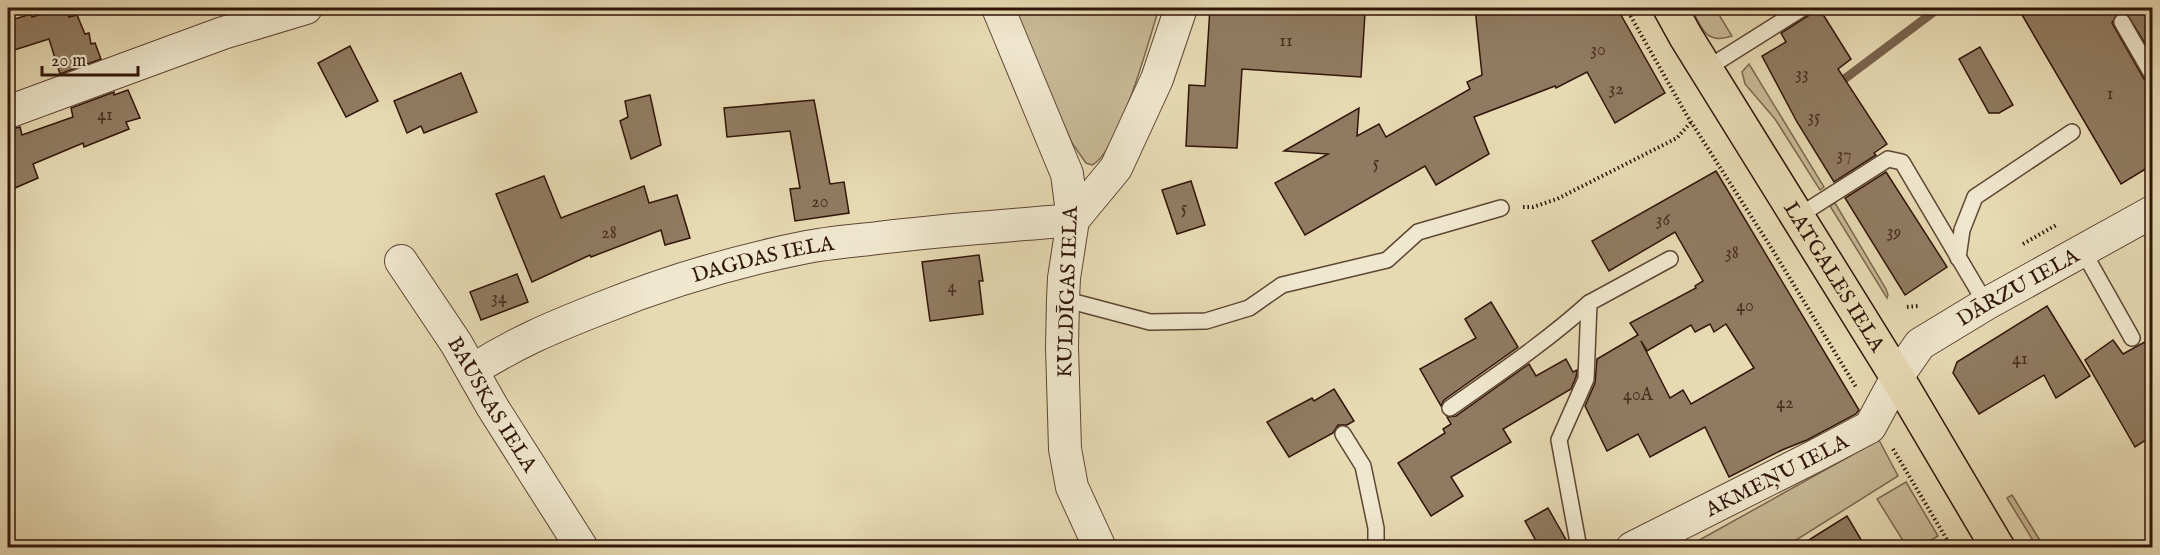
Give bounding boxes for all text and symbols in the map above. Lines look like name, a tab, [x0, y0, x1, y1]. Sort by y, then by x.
house number: 11	[1279, 30, 1293, 53]
scale bar	[42, 39, 138, 77]
house number: 30	[1590, 39, 1606, 62]
text: 20 m	[51, 50, 86, 73]
house number: 33	[1795, 63, 1809, 86]
house number: 32	[1608, 78, 1624, 101]
house number: 1	[2107, 83, 2113, 106]
house number: 41	[97, 104, 113, 127]
house number: 35	[1807, 106, 1821, 129]
house number: 37	[1836, 144, 1852, 167]
house number: 5	[1373, 152, 1380, 175]
house number: 20	[811, 191, 829, 214]
house number: 5	[1181, 197, 1188, 220]
street label: LATGALES IELA	[1776, 197, 1891, 358]
street label: KULDĪGAS IELA	[1052, 205, 1085, 378]
house number: 36	[1656, 209, 1671, 232]
house number: 39	[1887, 221, 1901, 244]
house number: 28	[601, 222, 617, 245]
street label: DAGDAS IELA	[689, 231, 837, 290]
house number: 38	[1725, 242, 1739, 265]
street label: DĀRZU IELA	[1952, 243, 2085, 334]
house number: 4	[948, 276, 957, 299]
house number: 34	[491, 287, 507, 310]
house number: 40	[1736, 295, 1754, 318]
street label: BAUSKAS IELA	[440, 332, 543, 478]
house number: 41	[2012, 348, 2028, 371]
house number: 40A	[1623, 384, 1654, 407]
house number: 42	[1776, 392, 1794, 415]
street label: AKMEŅU IELA	[1700, 428, 1854, 524]

